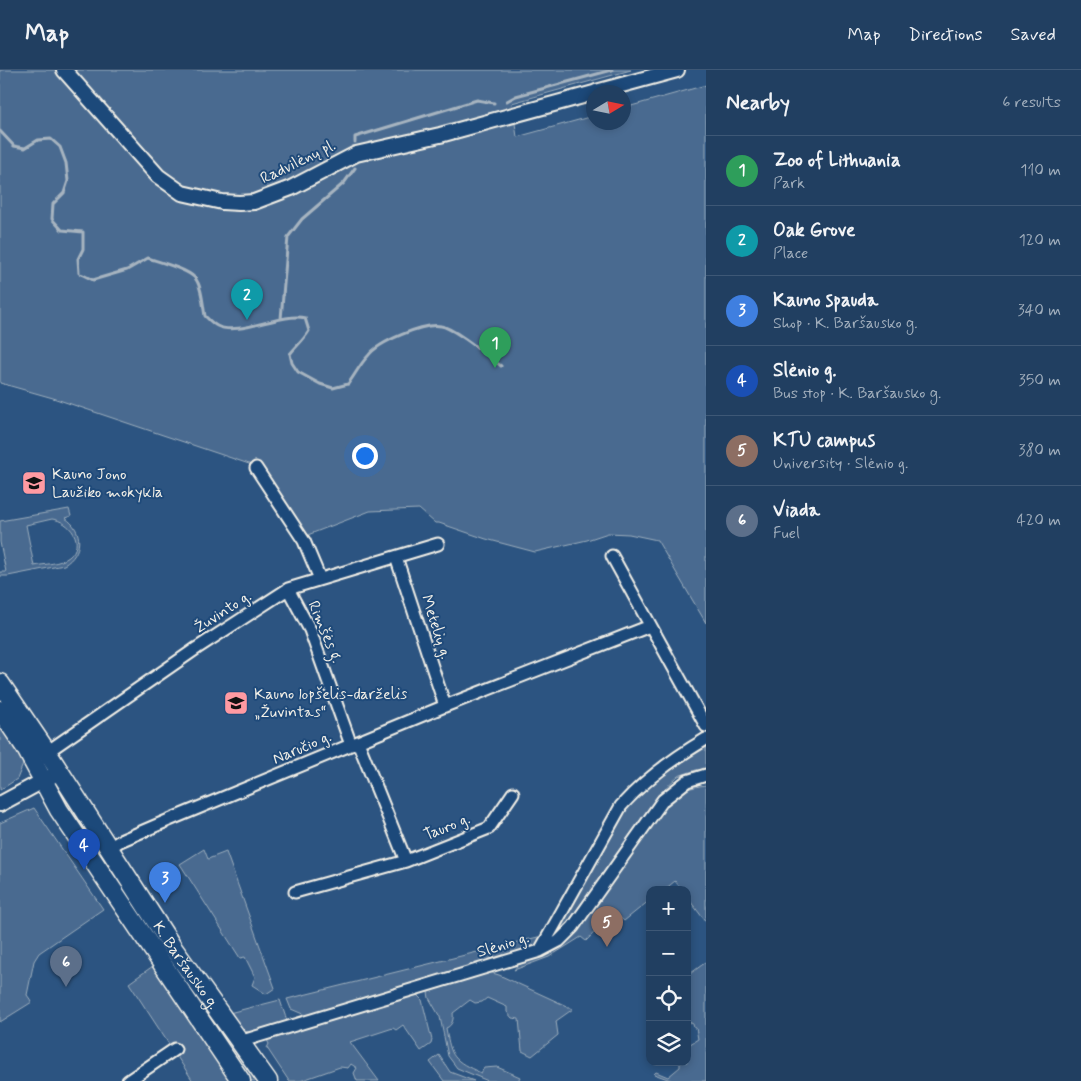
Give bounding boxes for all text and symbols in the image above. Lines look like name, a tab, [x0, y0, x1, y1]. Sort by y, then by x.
text: Map	[25, 19, 69, 50]
text: Map	[848, 23, 881, 47]
text: Directions	[909, 23, 983, 47]
text: Saved	[1011, 23, 1056, 47]
north arrow	[586, 85, 631, 130]
text: Nearby	[726, 89, 790, 117]
text: 6 results	[1002, 92, 1061, 113]
street label: Radvilėnų pl.	[257, 135, 339, 189]
text: Zoo of Lithuania	[773, 148, 901, 173]
text: 1	[738, 160, 746, 181]
text: 110 m	[1020, 160, 1061, 181]
text: Park	[773, 173, 805, 194]
text: Oak Grove	[773, 218, 855, 243]
text: 2	[738, 230, 746, 251]
text: 120 m	[1019, 230, 1061, 251]
text: Place	[773, 243, 808, 264]
pin: 2	[231, 279, 263, 320]
text: Kauno spauda	[773, 288, 878, 313]
text: 3	[738, 300, 746, 321]
text: 340 m	[1017, 300, 1061, 321]
text: Shop · K. Baršausko g.	[773, 313, 918, 334]
pin: 1	[479, 327, 511, 368]
text: Slėnio g.	[773, 358, 836, 383]
text: 4	[737, 370, 747, 391]
text: 350 m	[1019, 370, 1061, 391]
text: Bus stop · K. Baršausko g.	[773, 383, 941, 404]
text: KTU campus	[773, 428, 875, 453]
text: 5	[737, 440, 747, 461]
text: 380 m	[1018, 440, 1061, 461]
your location	[352, 443, 378, 469]
text: University · Slėnio g.	[773, 453, 908, 474]
place label: Kauno Jono Laužiko mokykla	[52, 464, 163, 503]
school or university icon: Kauno Jono Laužiko mokykla	[21, 470, 47, 496]
text: Viada	[773, 498, 820, 523]
text: 6	[738, 510, 746, 531]
text: 420 m	[1017, 510, 1061, 531]
text: Fuel	[773, 523, 800, 544]
street label: Žuvinto g.	[190, 586, 256, 638]
street label: Metelių g.	[416, 592, 456, 662]
street label: Rimšės g.	[302, 598, 347, 667]
place label: Kauno lopšelis-darželis „Žuvintas“	[254, 684, 407, 723]
school or university icon: Kauno lopšelis-darželis „Žuvintas“	[223, 690, 249, 716]
street label: Naručio g.	[269, 726, 335, 770]
street label: Tauro g.	[421, 808, 473, 846]
pin: 4	[68, 829, 100, 870]
pin: 3	[149, 862, 181, 903]
map controls	[646, 886, 691, 1066]
button: +	[646, 886, 691, 931]
pin: 5	[591, 906, 623, 947]
street label: K. Baršausko g.	[148, 917, 224, 1014]
street label: Slėnio g.	[474, 927, 532, 963]
button: −	[646, 931, 691, 976]
pin: 6	[50, 946, 82, 987]
button: locate	[646, 976, 691, 1021]
button: layers	[646, 1021, 691, 1066]

